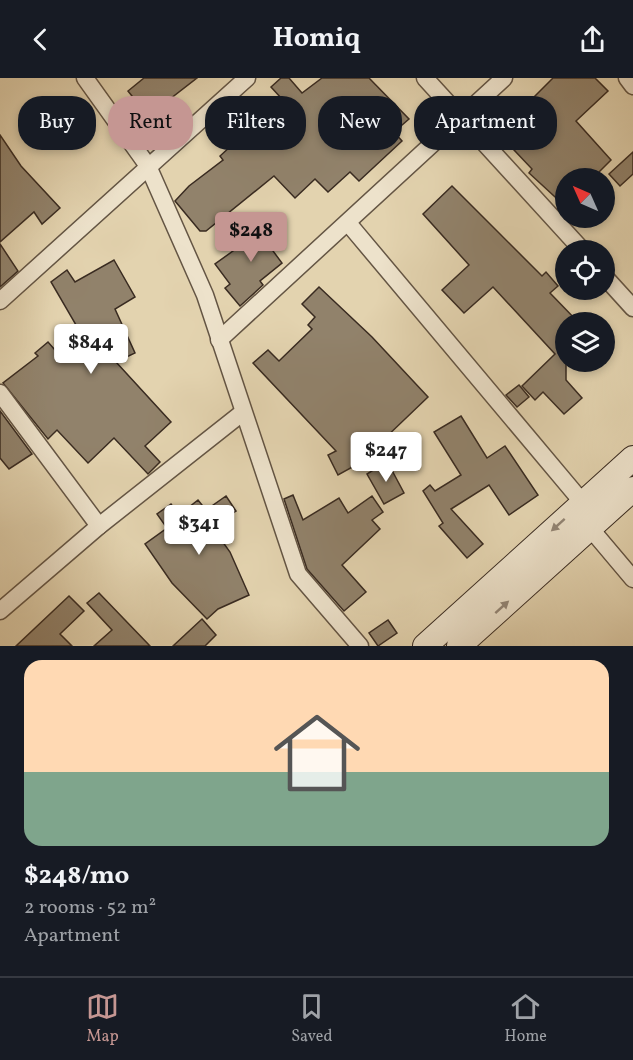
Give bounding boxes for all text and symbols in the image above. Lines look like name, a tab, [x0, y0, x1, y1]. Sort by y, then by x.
text: Homiq	[273, 20, 360, 58]
icon: back	[24, 23, 57, 56]
icon: share	[576, 23, 609, 56]
chip: Buy	[18, 96, 96, 150]
chip: Rent	[108, 96, 193, 150]
chip: Filters	[205, 96, 306, 150]
chip: New	[318, 96, 402, 150]
chip: Apartment	[414, 96, 557, 150]
north arrow	[555, 168, 615, 228]
map controls	[555, 168, 615, 372]
pin: $248	[215, 212, 287, 263]
text: $248	[229, 217, 273, 245]
button: locate	[555, 240, 615, 300]
button: layers	[555, 312, 615, 372]
pin: $844	[55, 324, 127, 375]
text: $844	[68, 329, 114, 357]
pin: $247	[350, 432, 422, 483]
text: $247	[365, 437, 407, 465]
pin: $341	[163, 505, 235, 556]
text: $341	[178, 510, 220, 538]
one-way arrow	[551, 518, 566, 532]
one-way arrow	[494, 601, 509, 614]
icon: home	[263, 699, 371, 807]
text: $248/mo	[24, 858, 129, 894]
text: 2 rooms · 52 m²	[24, 894, 156, 922]
text: Apartment	[24, 922, 120, 950]
tab: Map	[86, 990, 119, 1048]
tab: Saved	[291, 990, 332, 1048]
tab: Home	[505, 990, 547, 1048]

